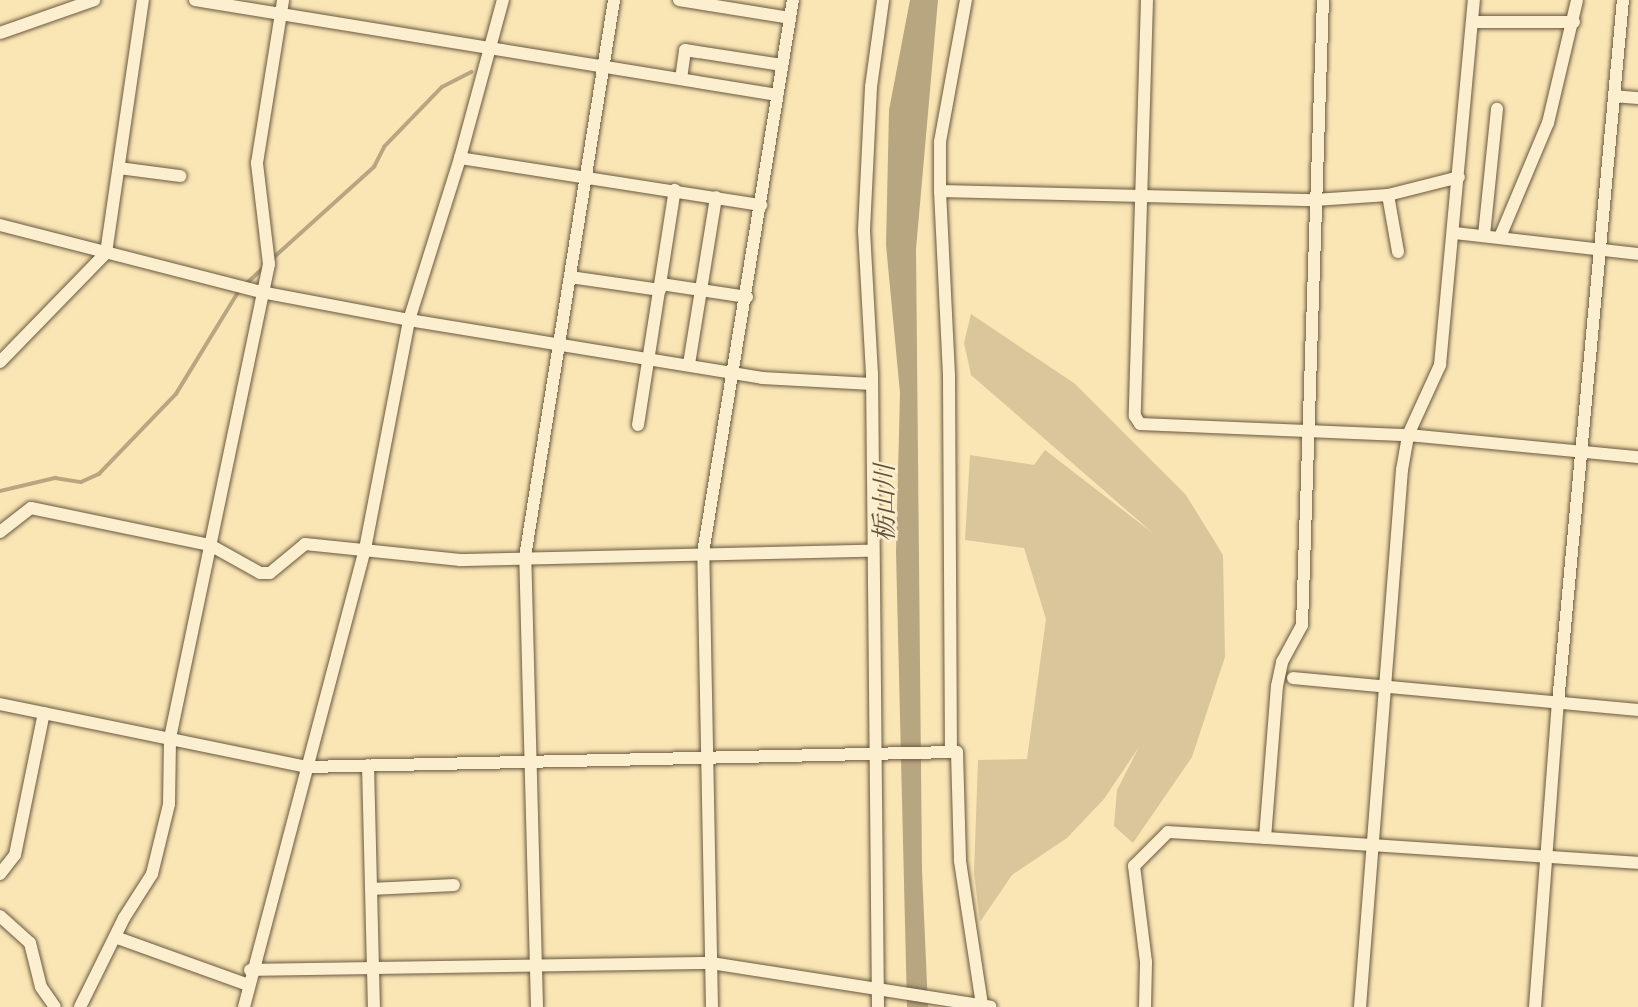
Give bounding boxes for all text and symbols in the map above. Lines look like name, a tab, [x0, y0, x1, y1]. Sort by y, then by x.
water label: 栃山川	[869, 464, 901, 542]

